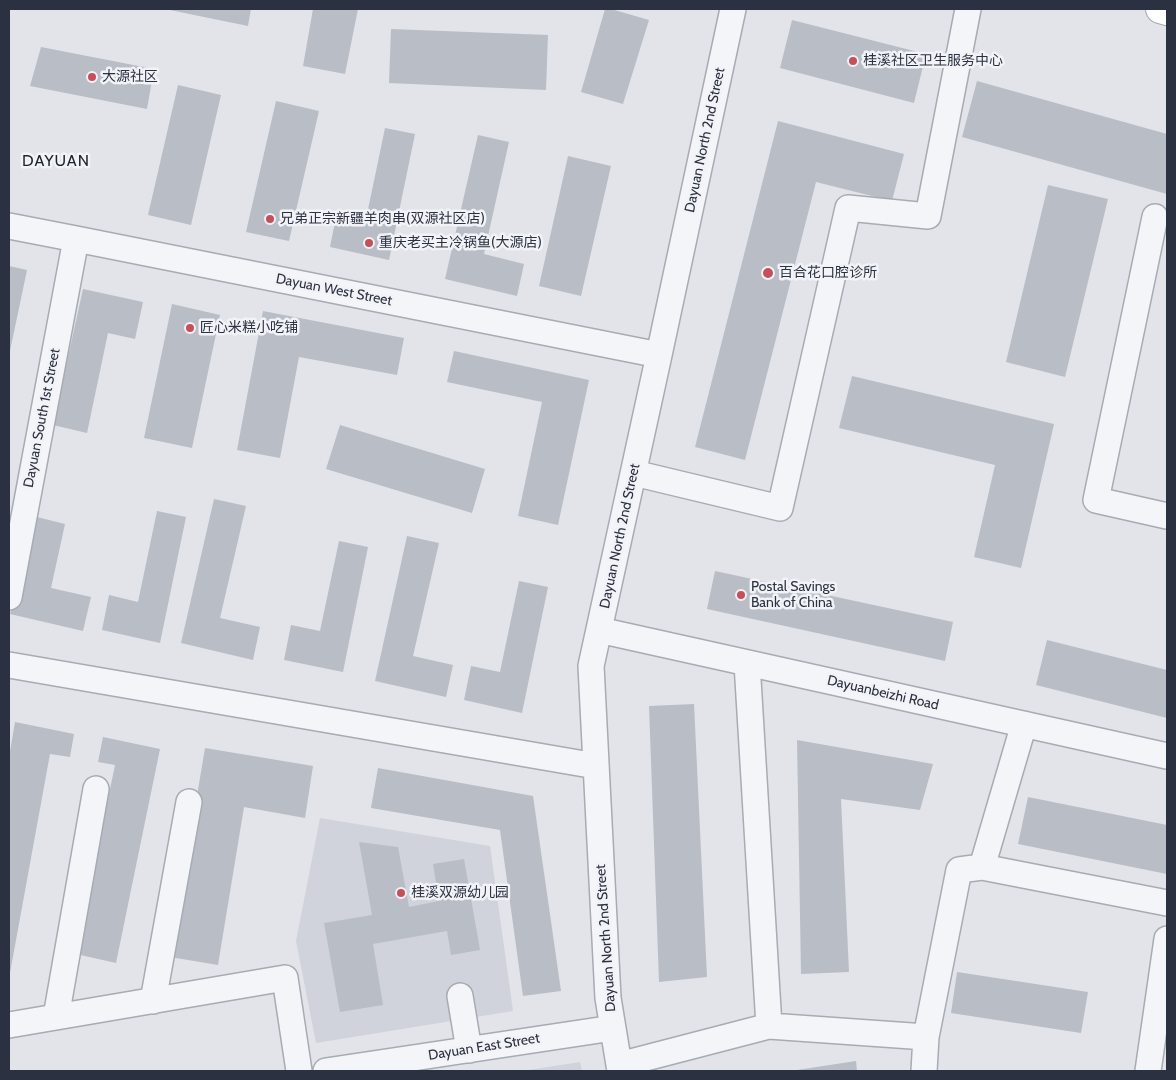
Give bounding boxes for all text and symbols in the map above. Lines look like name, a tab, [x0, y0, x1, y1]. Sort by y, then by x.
place label: 桂溪社区卫生服务中心	[863, 53, 1003, 69]
marker: 桂溪社区卫生服务中心	[847, 55, 859, 67]
street label: Dayuan North 2nd Street	[681, 66, 729, 214]
place label: 大源社区	[102, 69, 158, 85]
marker: 大源社区	[86, 71, 98, 83]
district label: DAYUAN	[21, 151, 91, 171]
place label: 兄弟正宗新疆羊肉串(双源社区店)	[280, 211, 485, 227]
marker: 兄弟正宗新疆羊肉串(双源社区店)	[264, 213, 276, 225]
place label: 重庆老买主冷锅鱼(大源店)	[379, 235, 542, 251]
marker: 重庆老买主冷锅鱼(大源店)	[363, 237, 375, 249]
place label: 百合花口腔诊所	[779, 265, 877, 281]
marker: 百合花口腔诊所	[761, 266, 775, 280]
street label: Dayuan West Street	[274, 270, 394, 310]
place label: 匠心米糕小吃铺	[200, 320, 298, 336]
marker: 匠心米糕小吃铺	[184, 322, 196, 334]
street label: Dayuan South 1st Street	[20, 347, 64, 489]
street label: Dayuan North 2nd Street	[596, 462, 644, 610]
place label: Postal Savings Bank of China	[751, 579, 835, 612]
marker: Postal Savings Bank of China	[735, 589, 747, 601]
street label: Dayuanbeizhi Road	[826, 672, 940, 714]
street label: Dayuan North 2nd Street	[592, 864, 620, 1012]
place label: 桂溪双源幼儿园	[411, 885, 509, 901]
marker: 桂溪双源幼儿园	[395, 887, 407, 899]
street label: Dayuan East Street	[427, 1030, 541, 1064]

